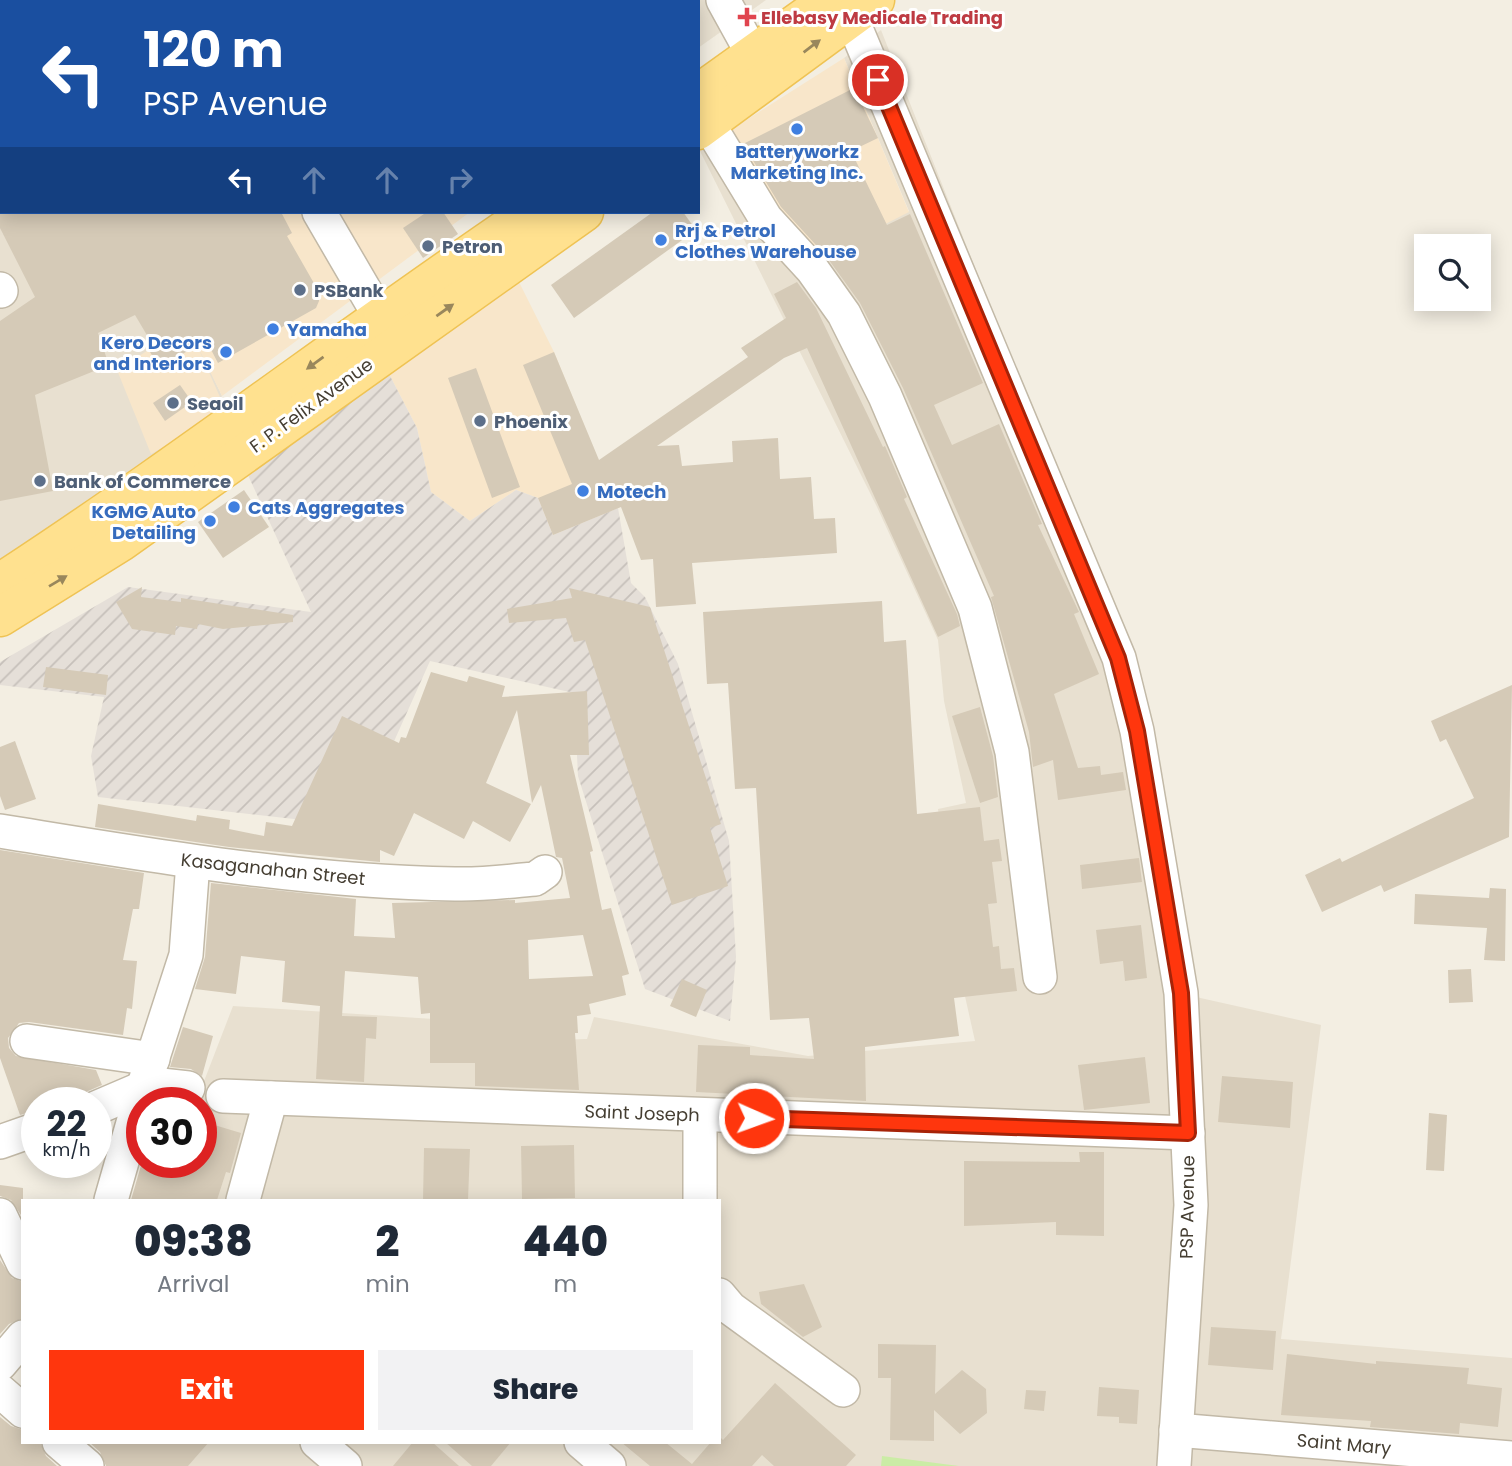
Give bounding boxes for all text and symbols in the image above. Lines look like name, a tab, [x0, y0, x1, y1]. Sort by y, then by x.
place label: Ellebasy Medicale Trading	[761, 5, 1003, 30]
marker: Ellebasy Medicale Trading	[739, 9, 755, 25]
text: 120 m	[143, 16, 284, 84]
icon: left	[28, 28, 119, 119]
one-way arrow	[803, 39, 821, 53]
pin	[848, 50, 908, 110]
icon: arrive	[859, 61, 897, 99]
text: PSP Avenue	[143, 81, 328, 126]
marker: Batteryworkz Marketing Inc.	[789, 121, 805, 137]
place label: Batteryworkz Marketing Inc.	[731, 139, 863, 185]
icon: left	[222, 161, 260, 199]
icon: ahead	[295, 161, 333, 199]
icon: ahead	[368, 161, 406, 199]
icon: right	[441, 161, 479, 199]
place label: Rrj & Petrol Clothes Warehouse	[675, 218, 857, 264]
marker: Rrj & Petrol Clothes Warehouse	[653, 232, 669, 248]
place label: Petron	[442, 234, 503, 259]
map controls	[1414, 234, 1491, 311]
button: search	[1414, 234, 1491, 311]
marker: Petron	[420, 238, 436, 254]
place label: PSBank	[314, 278, 385, 303]
marker: PSBank	[292, 282, 308, 298]
one-way arrow	[436, 303, 454, 317]
place label: Yamaha	[287, 317, 367, 342]
marker: Yamaha	[265, 321, 281, 337]
place label: Kero Decors and Interiors	[94, 330, 212, 376]
marker: Kero Decors and Interiors	[218, 344, 234, 360]
street label: F. P. Felix Avenue	[244, 352, 378, 458]
one-way arrow	[306, 356, 324, 370]
place label: Seaoil	[187, 391, 243, 416]
marker: Seaoil	[165, 395, 181, 411]
place label: Phoenix	[494, 409, 568, 434]
marker: Phoenix	[472, 413, 488, 429]
place label: Bank of Commerce	[54, 469, 231, 494]
marker: Bank of Commerce	[32, 473, 48, 489]
place label: Motech	[597, 479, 666, 504]
marker: Motech	[575, 483, 591, 499]
place label: Cats Aggregates	[248, 495, 405, 520]
place label: KGMG Auto Detailing	[92, 499, 196, 545]
marker: Cats Aggregates	[226, 499, 242, 515]
marker: KGMG Auto Detailing	[202, 513, 218, 529]
one-way arrow	[49, 575, 68, 588]
street label: Kasaganahan Street	[180, 847, 366, 891]
position arrow	[717, 1081, 791, 1155]
speed limit sign: 30	[126, 1087, 217, 1178]
street label: Saint Joseph	[584, 1098, 700, 1128]
text: 22	[47, 1099, 86, 1148]
text: km/h	[43, 1137, 90, 1162]
street label: PSP Avenue	[1174, 1155, 1200, 1259]
text: 09:38	[134, 1212, 253, 1271]
text: 2	[376, 1212, 400, 1271]
text: 440	[522, 1212, 608, 1271]
text: Arrival	[157, 1268, 229, 1300]
text: min	[366, 1268, 410, 1300]
text: m	[553, 1268, 577, 1300]
button: Exit	[49, 1350, 364, 1430]
button: Share	[378, 1350, 693, 1430]
street label: Saint Mary	[1296, 1427, 1392, 1461]

